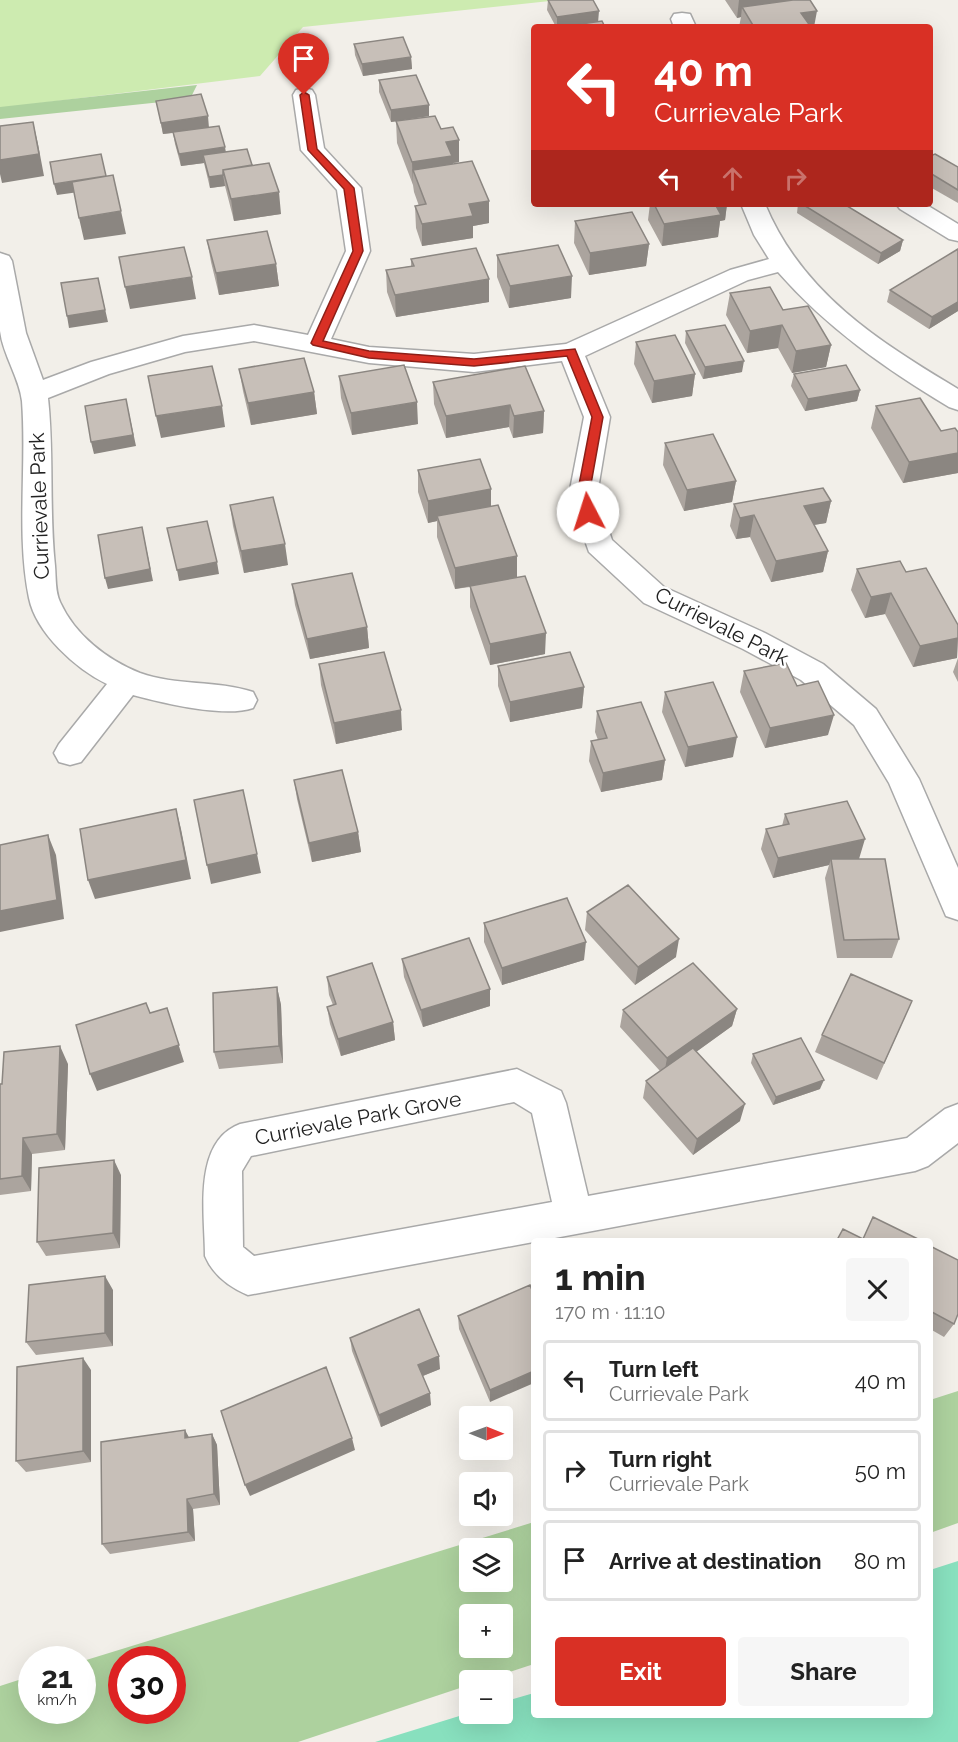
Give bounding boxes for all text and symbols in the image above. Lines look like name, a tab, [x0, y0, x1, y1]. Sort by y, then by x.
pin	[278, 33, 329, 95]
icon: arrive	[287, 42, 320, 75]
text: 40 m	[654, 47, 753, 96]
icon: left	[555, 48, 633, 126]
text: Currievale Park	[654, 97, 843, 128]
icon: left	[653, 162, 686, 195]
icon: ahead	[716, 162, 749, 195]
icon: right	[779, 162, 812, 195]
street label: Currievale Park	[24, 432, 54, 580]
position arrow	[556, 480, 620, 544]
street label: Currievale Park	[651, 582, 793, 670]
street label: Currievale Park Grove	[253, 1086, 463, 1150]
text: 1 min	[555, 1256, 646, 1298]
button: close	[846, 1258, 909, 1321]
text: 170 m · 11:10	[555, 1300, 665, 1324]
text: Turn left	[609, 1356, 699, 1382]
icon: left	[558, 1364, 591, 1397]
text: 40 m	[855, 1368, 906, 1394]
text: Currievale Park	[609, 1382, 749, 1406]
north arrow	[459, 1406, 513, 1460]
map controls	[459, 1406, 513, 1724]
text: Turn right	[609, 1446, 712, 1472]
icon: right	[558, 1454, 591, 1487]
text: 50 m	[855, 1458, 906, 1484]
button: sound	[459, 1472, 513, 1526]
text: Currievale Park	[609, 1472, 749, 1496]
button: layers	[459, 1538, 513, 1592]
icon: arrive	[558, 1544, 591, 1577]
text: Arrive at destination	[609, 1548, 822, 1574]
text: 80 m	[854, 1548, 906, 1574]
button: +	[459, 1604, 513, 1658]
button: Exit	[555, 1637, 726, 1706]
button: Share	[738, 1637, 909, 1706]
speed limit sign: 30	[108, 1646, 186, 1724]
text: 21	[41, 1660, 73, 1695]
button: −	[459, 1670, 513, 1724]
text: km/h	[37, 1691, 77, 1709]

